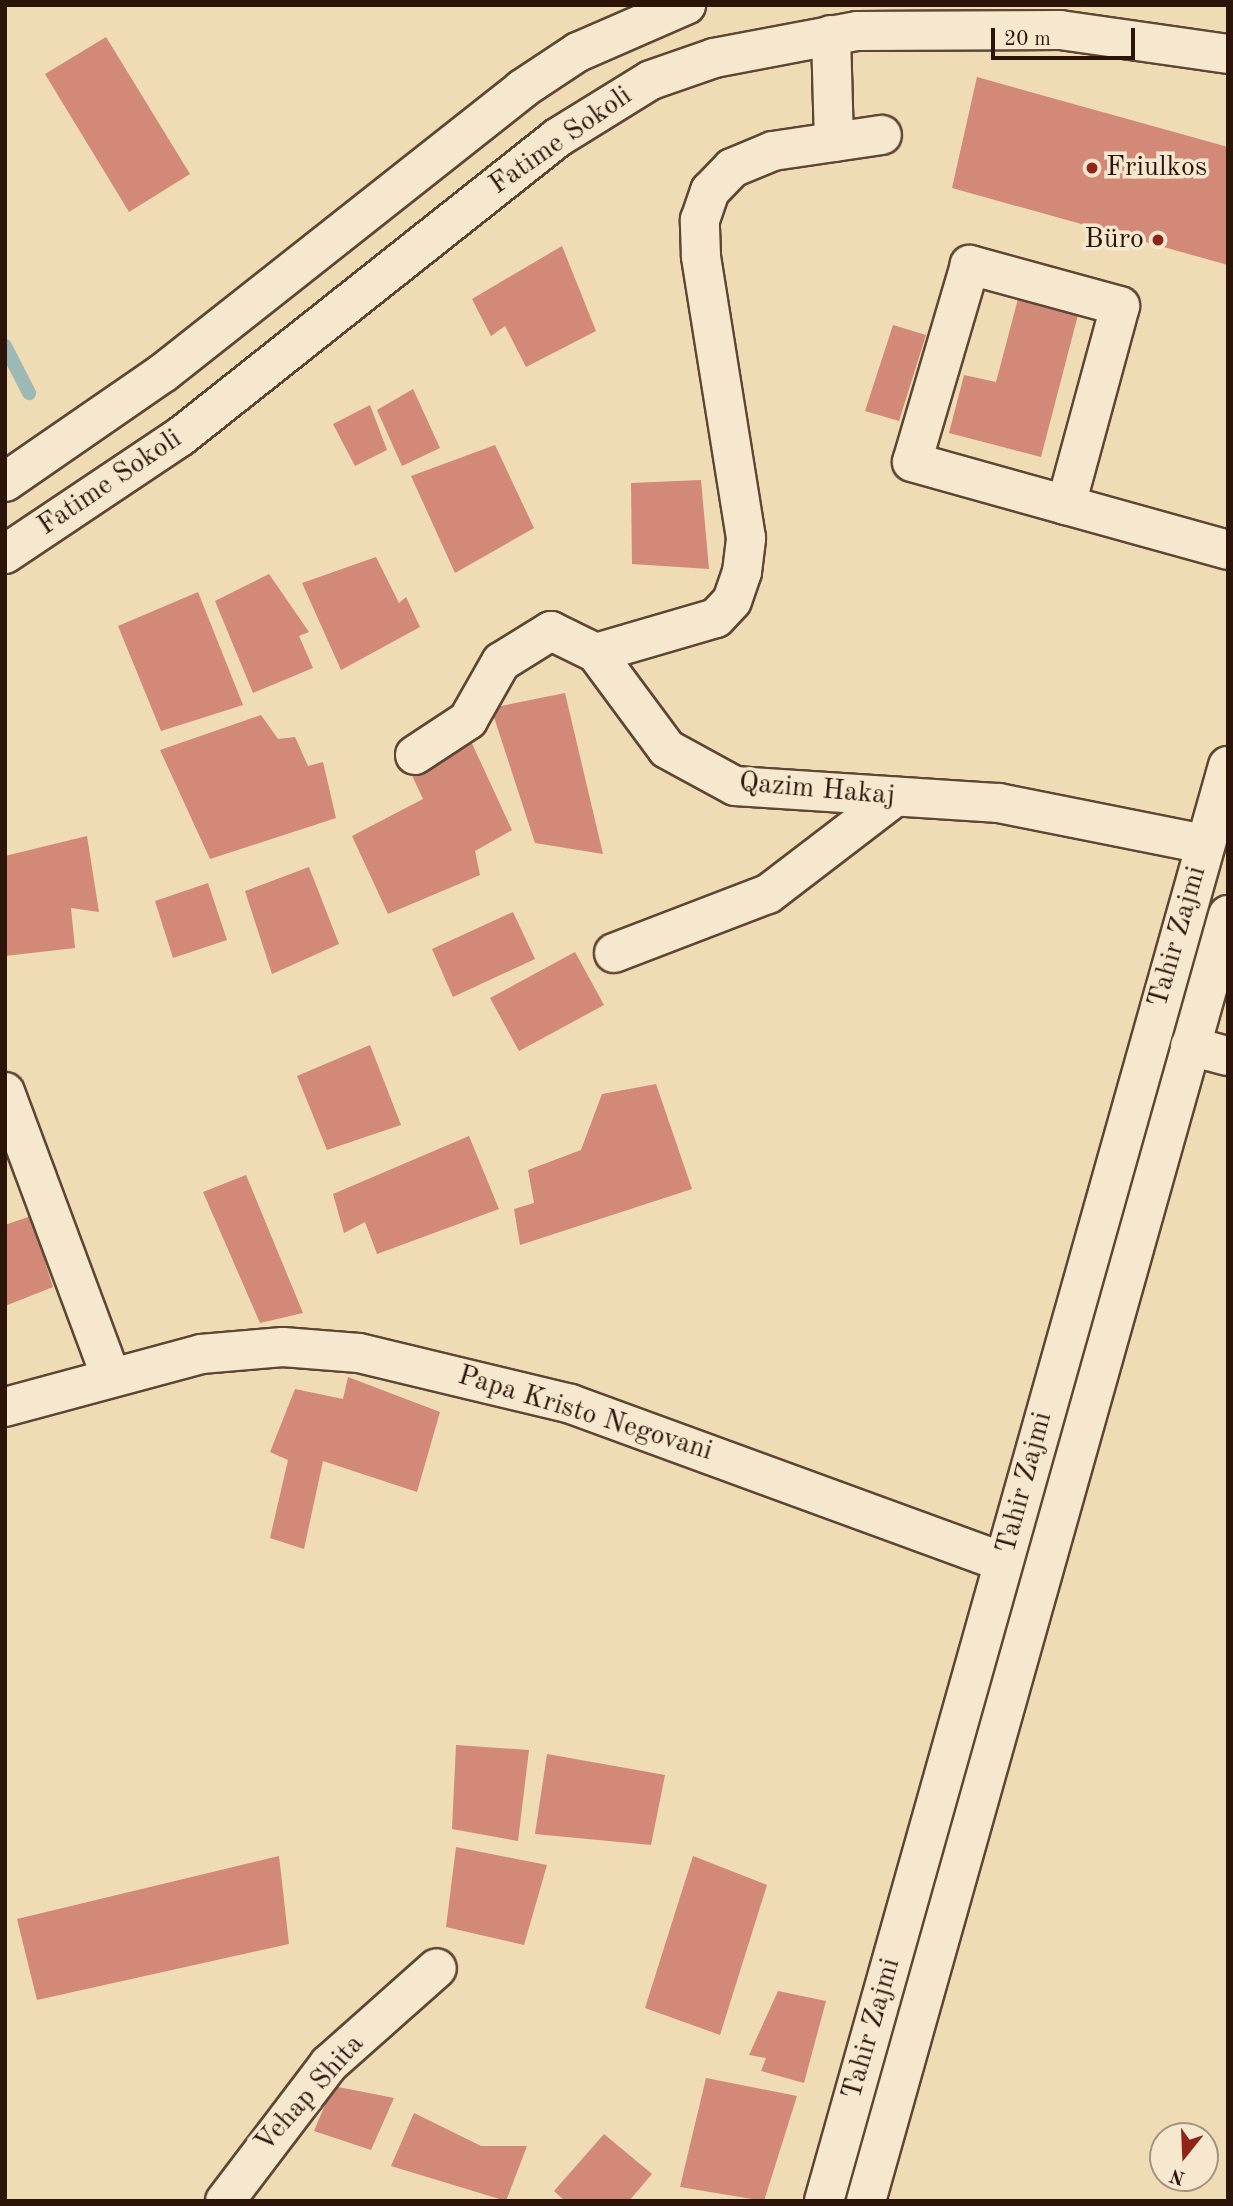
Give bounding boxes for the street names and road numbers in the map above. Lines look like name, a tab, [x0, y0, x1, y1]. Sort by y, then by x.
street label: Fatime Sokoli	[483, 80, 639, 202]
street label: Fatime Sokoli	[32, 423, 188, 543]
street label: Qazim Hakaj	[738, 766, 896, 814]
street label: Tahir Zajmi	[1142, 863, 1214, 1011]
street label: Papa Kristo Negovani	[454, 1359, 716, 1469]
street label: Tahir Zajmi	[990, 1408, 1060, 1558]
street label: Tahir Zajmi	[836, 1955, 908, 2103]
street label: Vehap Shita	[248, 2028, 372, 2160]

